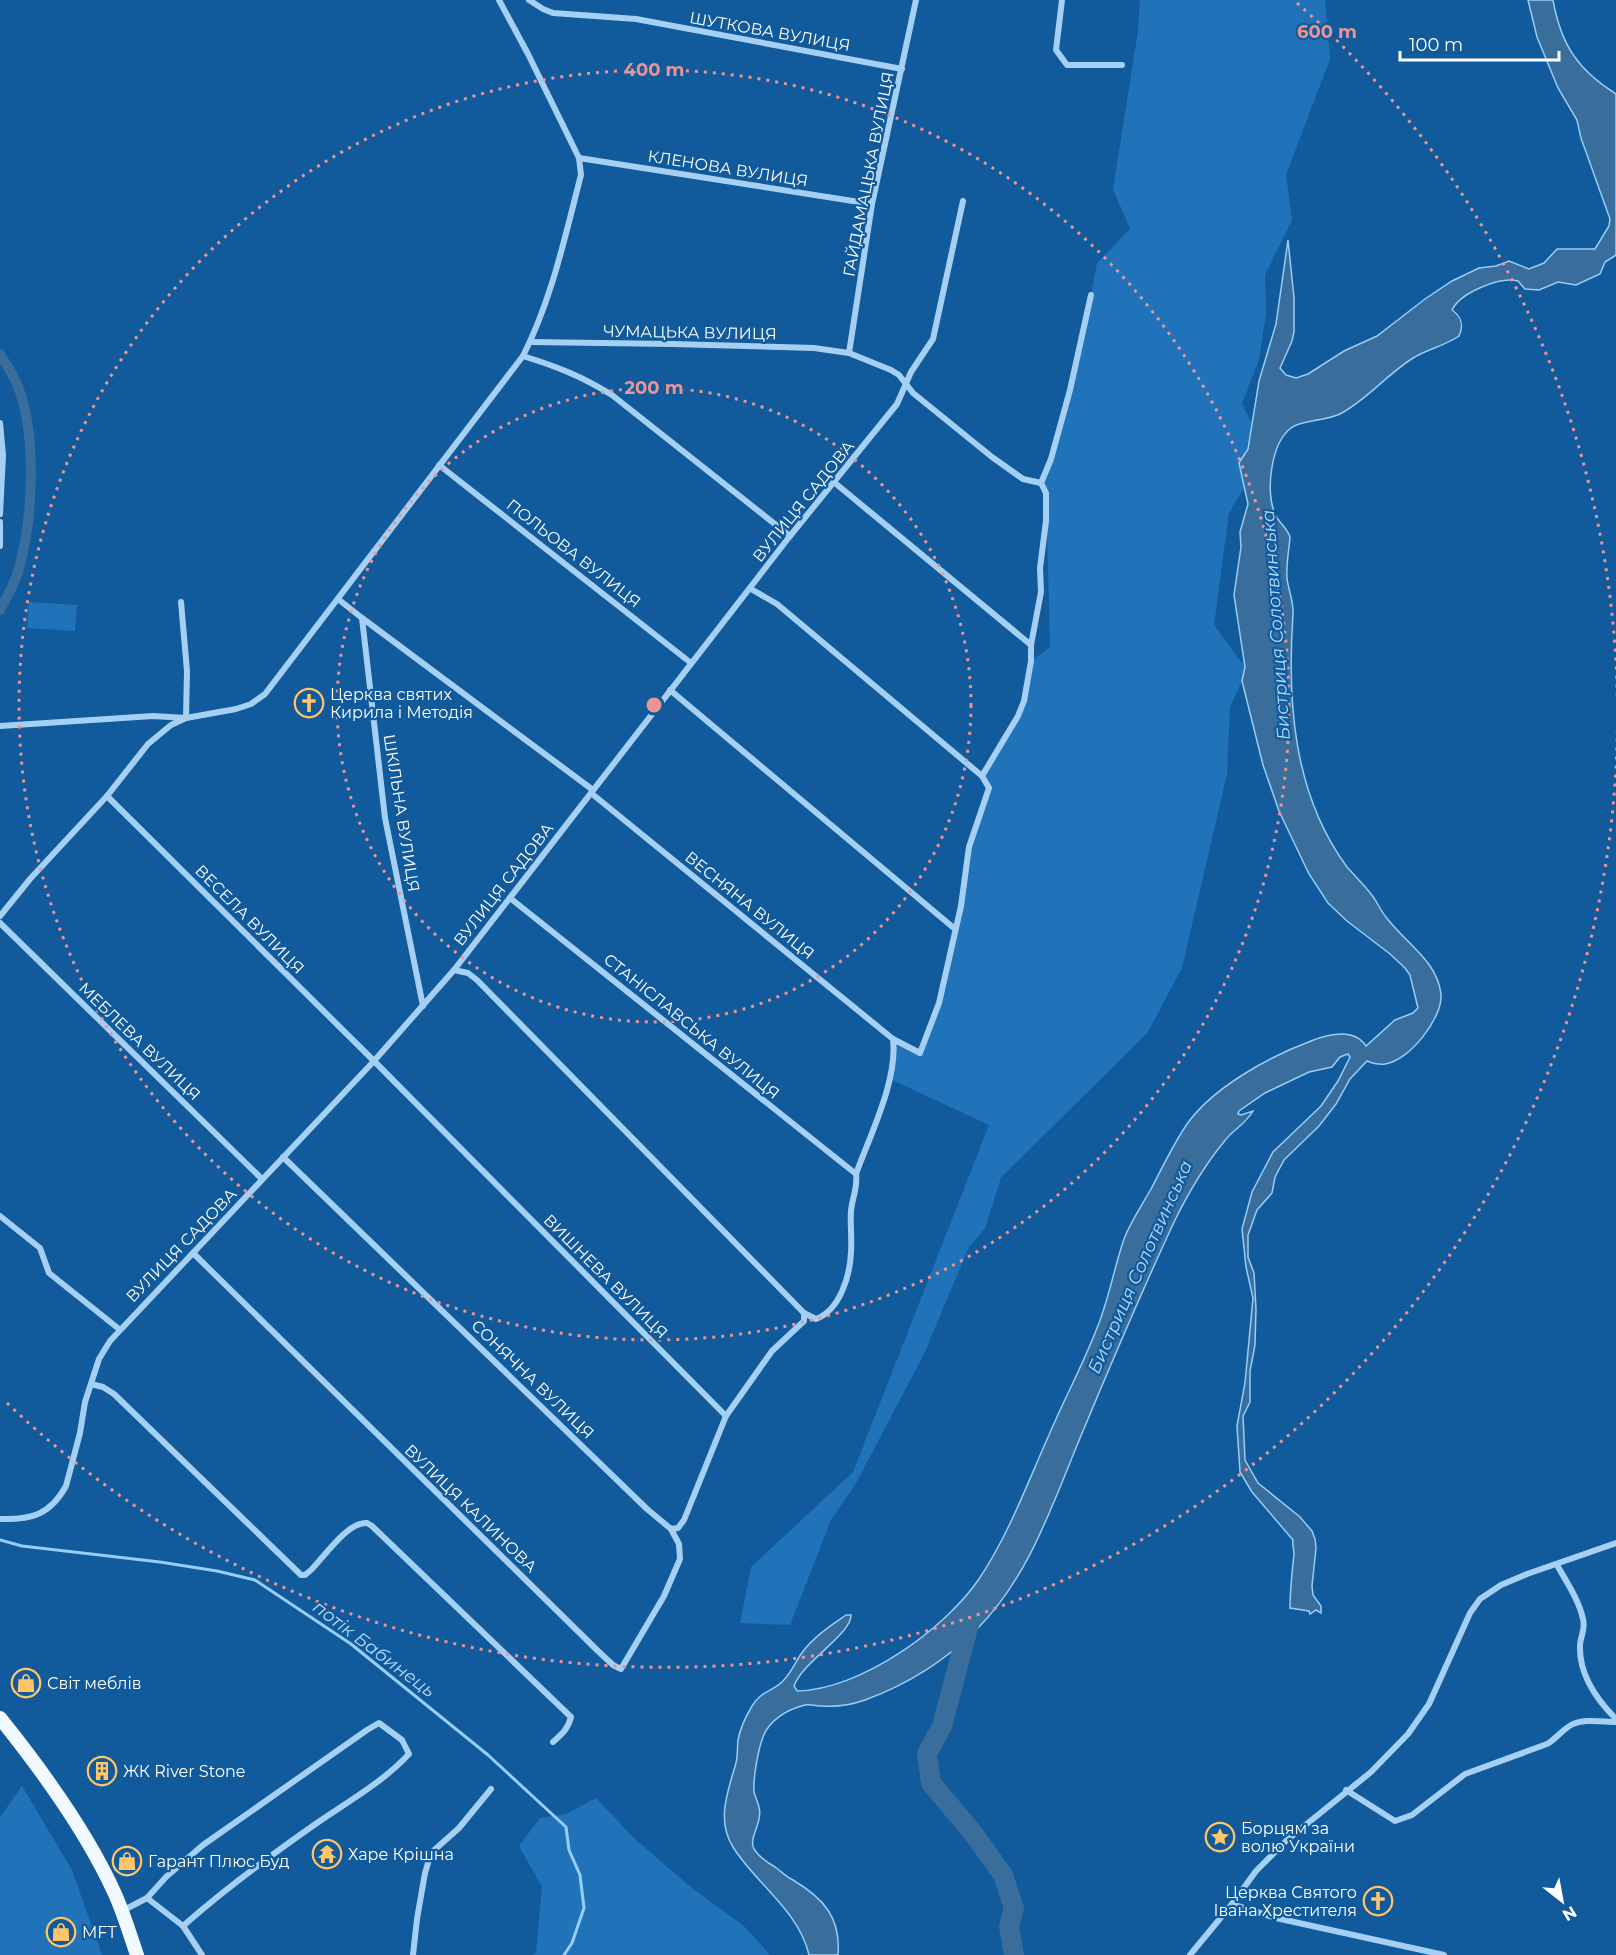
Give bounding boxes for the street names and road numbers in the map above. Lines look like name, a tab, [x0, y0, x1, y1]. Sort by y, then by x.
street label: ШУТКОВА ВУЛИЦЯ	[688, 8, 852, 55]
street label: ГАЙДАМАЦЬКА ВУЛИЦЯ	[839, 70, 898, 278]
street label: КЛЕНОВА ВУЛИЦЯ	[646, 146, 809, 191]
street label: ЧУМАЦЬКА ВУЛИЦЯ	[603, 321, 777, 344]
street label: ВУЛИЦЯ САДОВА	[749, 437, 858, 566]
street label: ПОЛЬОВА ВУЛИЦЯ	[503, 495, 645, 612]
street label: ШКІЛЬНА ВУЛИЦЯ	[380, 733, 423, 893]
street label: ВУЛИЦЯ САДОВА	[450, 819, 557, 949]
street label: ВЕСНЯНА ВУЛИЦЯ	[681, 847, 818, 963]
street label: ВЕСЕЛА ВУЛИЦЯ	[191, 861, 308, 978]
street label: СТАНІСЛАВСЬКА ВУЛИЦЯ	[600, 950, 783, 1103]
street label: МЕБЛЕВА ВУЛИЦЯ	[75, 978, 204, 1104]
street label: ВУЛИЦЯ САДОВА	[122, 1185, 241, 1306]
street label: ВИШНЕВА ВУЛИЦЯ	[540, 1210, 672, 1342]
street label: СОНЯЧНА ВУЛИЦЯ	[468, 1316, 598, 1443]
street label: ВУЛИЦЯ КАЛИНОВА	[401, 1440, 541, 1576]

